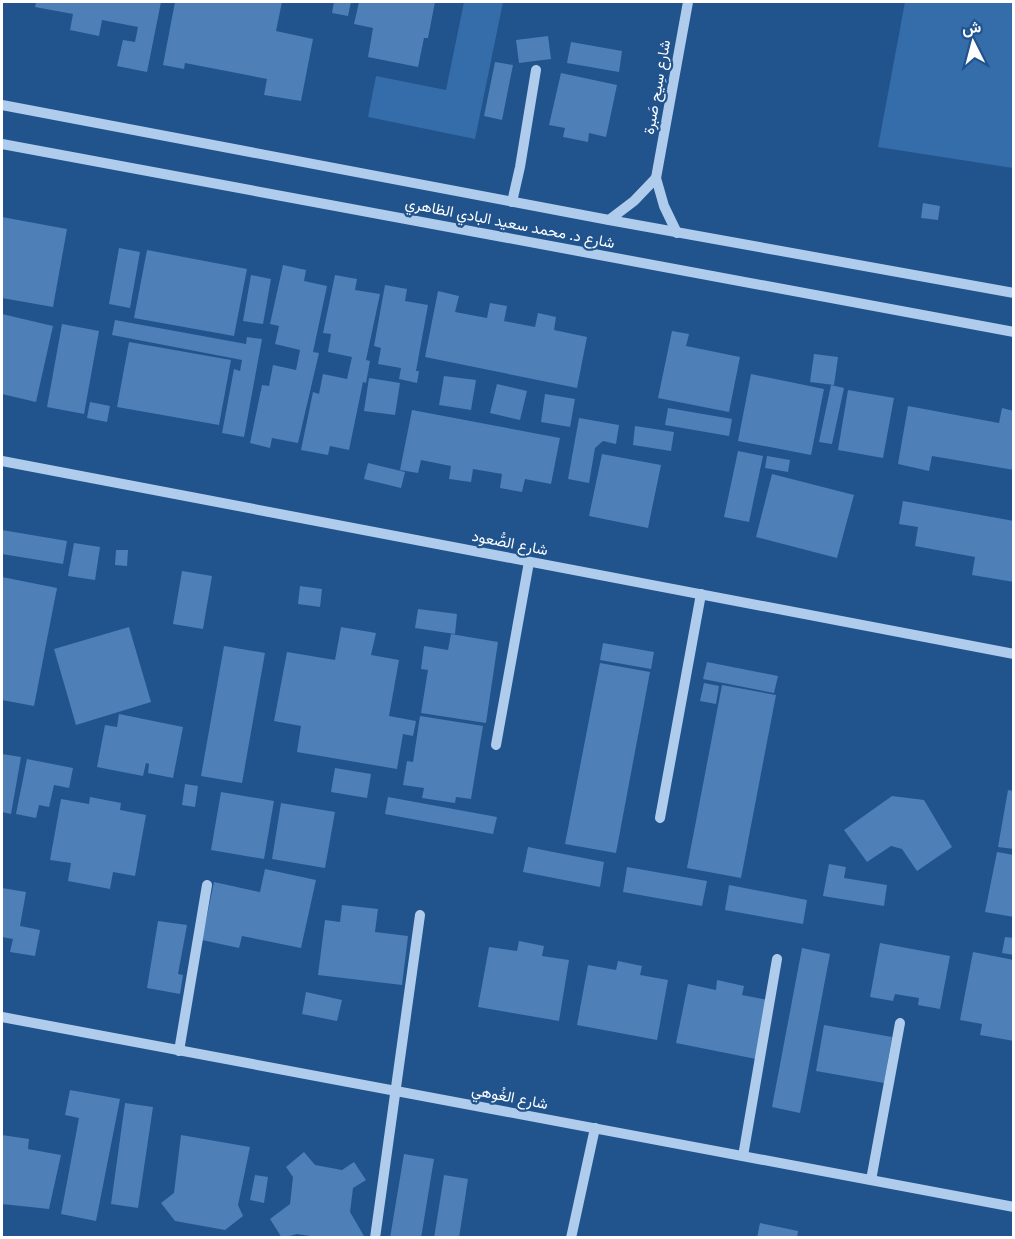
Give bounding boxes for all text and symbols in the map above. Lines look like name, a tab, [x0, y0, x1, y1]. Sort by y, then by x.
north arrow	[943, 12, 1003, 72]
text: ش	[961, 15, 982, 39]
street label: شارع سِيح صَبرة	[638, 38, 676, 136]
street label: شارع د. محمد سعيد البادي الظاهري	[403, 192, 617, 256]
street label: شارع الصُّعود	[470, 525, 550, 561]
street label: شارع الغُوهي	[470, 1079, 550, 1117]

